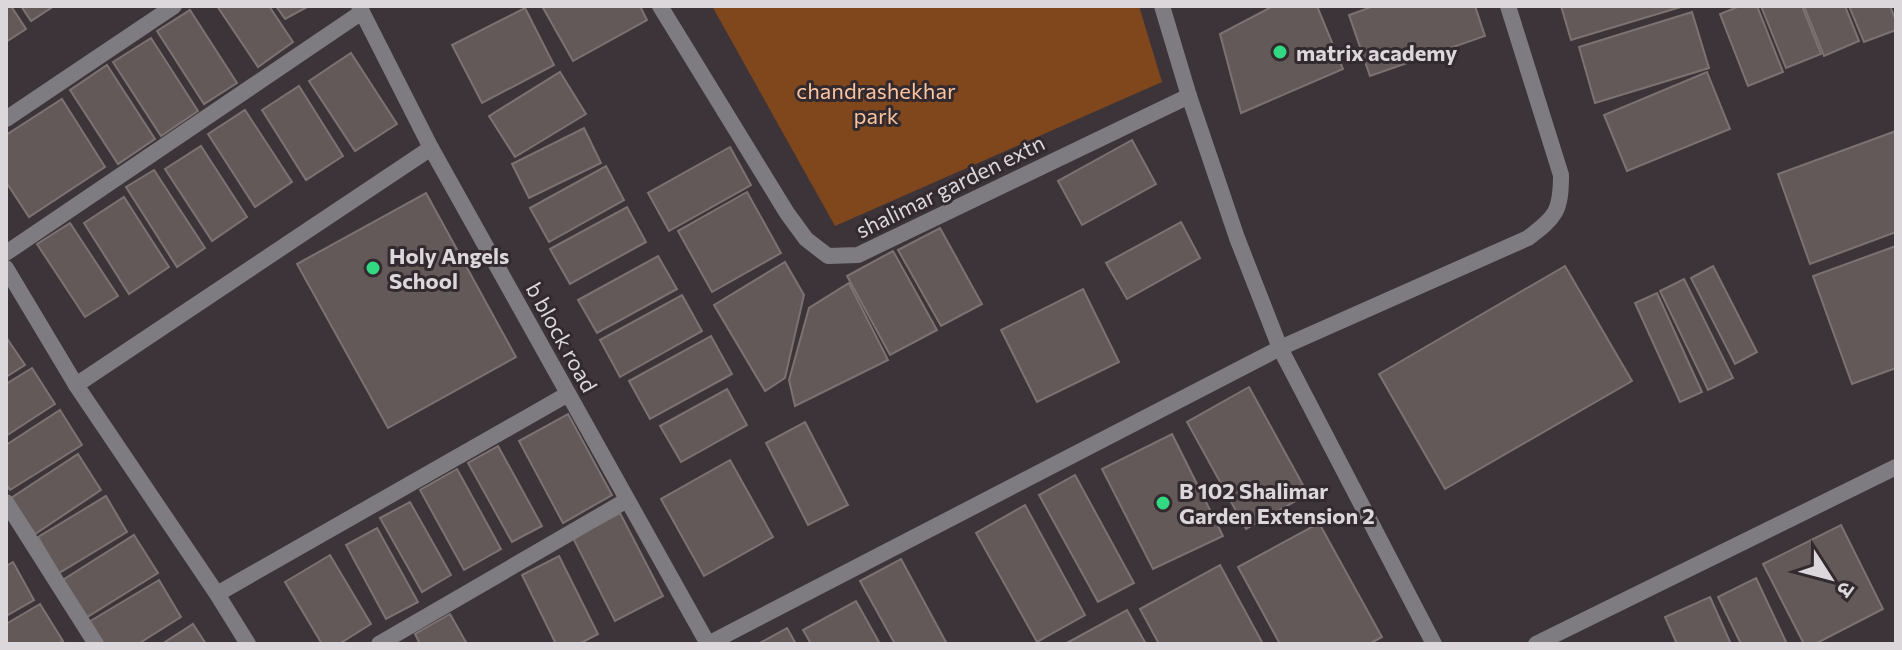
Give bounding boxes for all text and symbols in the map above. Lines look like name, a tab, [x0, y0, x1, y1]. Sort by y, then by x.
place label: matrix academy	[1296, 39, 1457, 66]
marker: matrix academy	[1271, 43, 1289, 61]
park label: chandrashekhar park	[796, 77, 956, 129]
street label: shalimar garden extn	[851, 129, 1049, 243]
place label: Holy Angels School	[389, 242, 509, 294]
marker: Holy Angels School	[364, 259, 382, 277]
street label: b block road	[521, 277, 603, 397]
place label: B 102 Shalimar Garden Extension 2	[1179, 477, 1375, 529]
marker: B 102 Shalimar Garden Extension 2	[1154, 494, 1172, 512]
north arrow	[1790, 538, 1870, 618]
text: उ	[1831, 577, 1861, 604]

